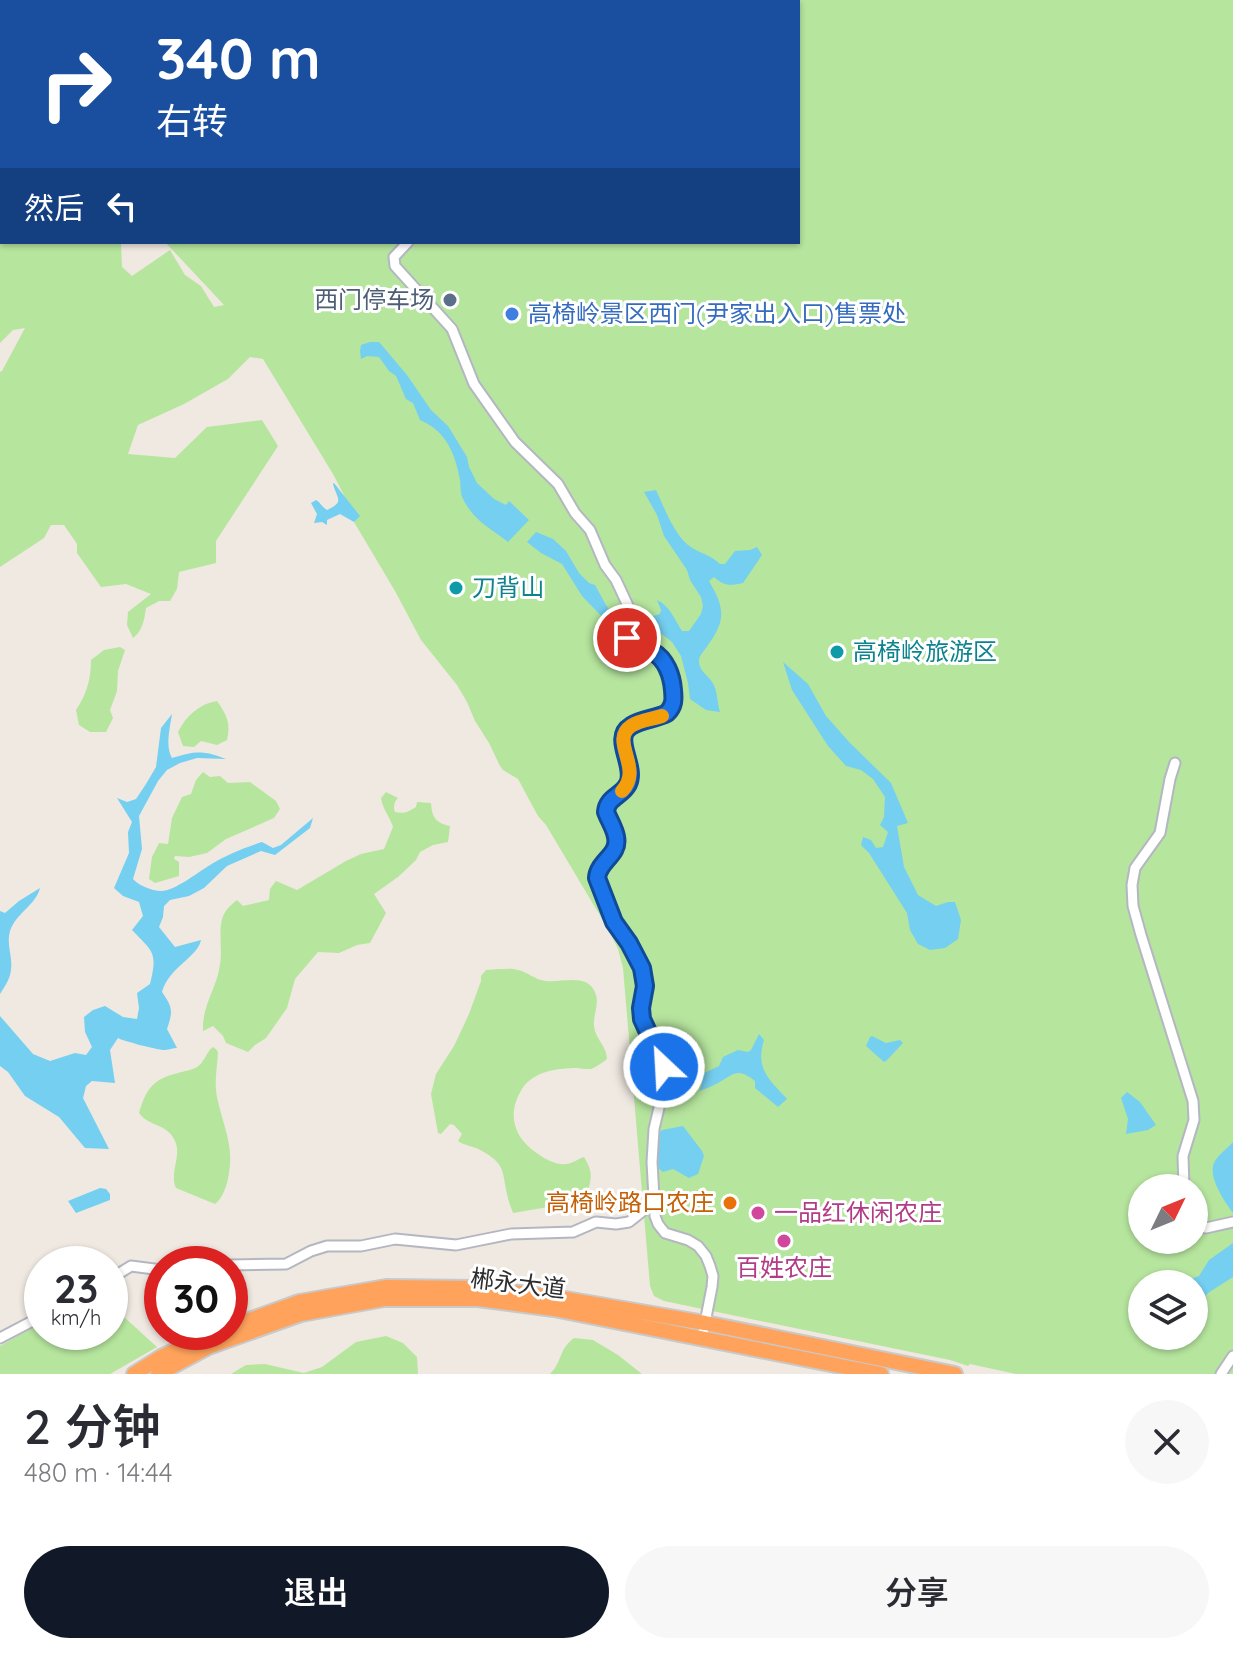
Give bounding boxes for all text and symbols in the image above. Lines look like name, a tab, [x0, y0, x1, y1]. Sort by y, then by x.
text: 340 m	[156, 23, 321, 93]
icon: right	[24, 32, 128, 136]
text: 右转	[156, 98, 228, 143]
icon: left	[100, 184, 144, 228]
text: 然后	[24, 189, 84, 227]
place label: 西门停车场	[314, 284, 434, 314]
marker: 西门停车场	[441, 291, 459, 309]
place label: 高椅岭景区西门(尹家出入口)售票处	[528, 298, 906, 328]
marker: 高椅岭景区西门(尹家出入口)售票处	[503, 305, 521, 323]
place label: 刀背山	[472, 572, 544, 602]
marker: 刀背山	[447, 579, 465, 597]
pin	[593, 604, 661, 672]
icon: arrive	[605, 616, 649, 660]
place label: 高椅岭旅游区	[853, 636, 997, 666]
marker: 高椅岭旅游区	[828, 643, 846, 661]
position arrow	[622, 1025, 706, 1109]
north arrow	[1128, 1174, 1208, 1254]
map controls	[1128, 1174, 1208, 1350]
place label: 高椅岭路口农庄	[546, 1187, 714, 1217]
marker: 高椅岭路口农庄	[721, 1194, 739, 1212]
place label: 一品红休闲农庄	[774, 1197, 942, 1227]
marker: 一品红休闲农庄	[749, 1204, 767, 1222]
marker: 百姓农庄	[775, 1232, 793, 1250]
speed limit sign: 30	[144, 1246, 248, 1350]
place label: 百姓农庄	[736, 1252, 832, 1282]
street label: 郴永大道	[469, 1262, 568, 1304]
text: 23	[54, 1263, 98, 1313]
button: layers	[1128, 1270, 1208, 1350]
text: km/h	[51, 1305, 101, 1330]
text: 2 分钟	[24, 1396, 160, 1456]
button: close	[1125, 1400, 1209, 1484]
text: 480 m · 14:44	[24, 1456, 173, 1489]
button: 退出	[24, 1546, 609, 1638]
button: 分享	[625, 1546, 1209, 1638]

